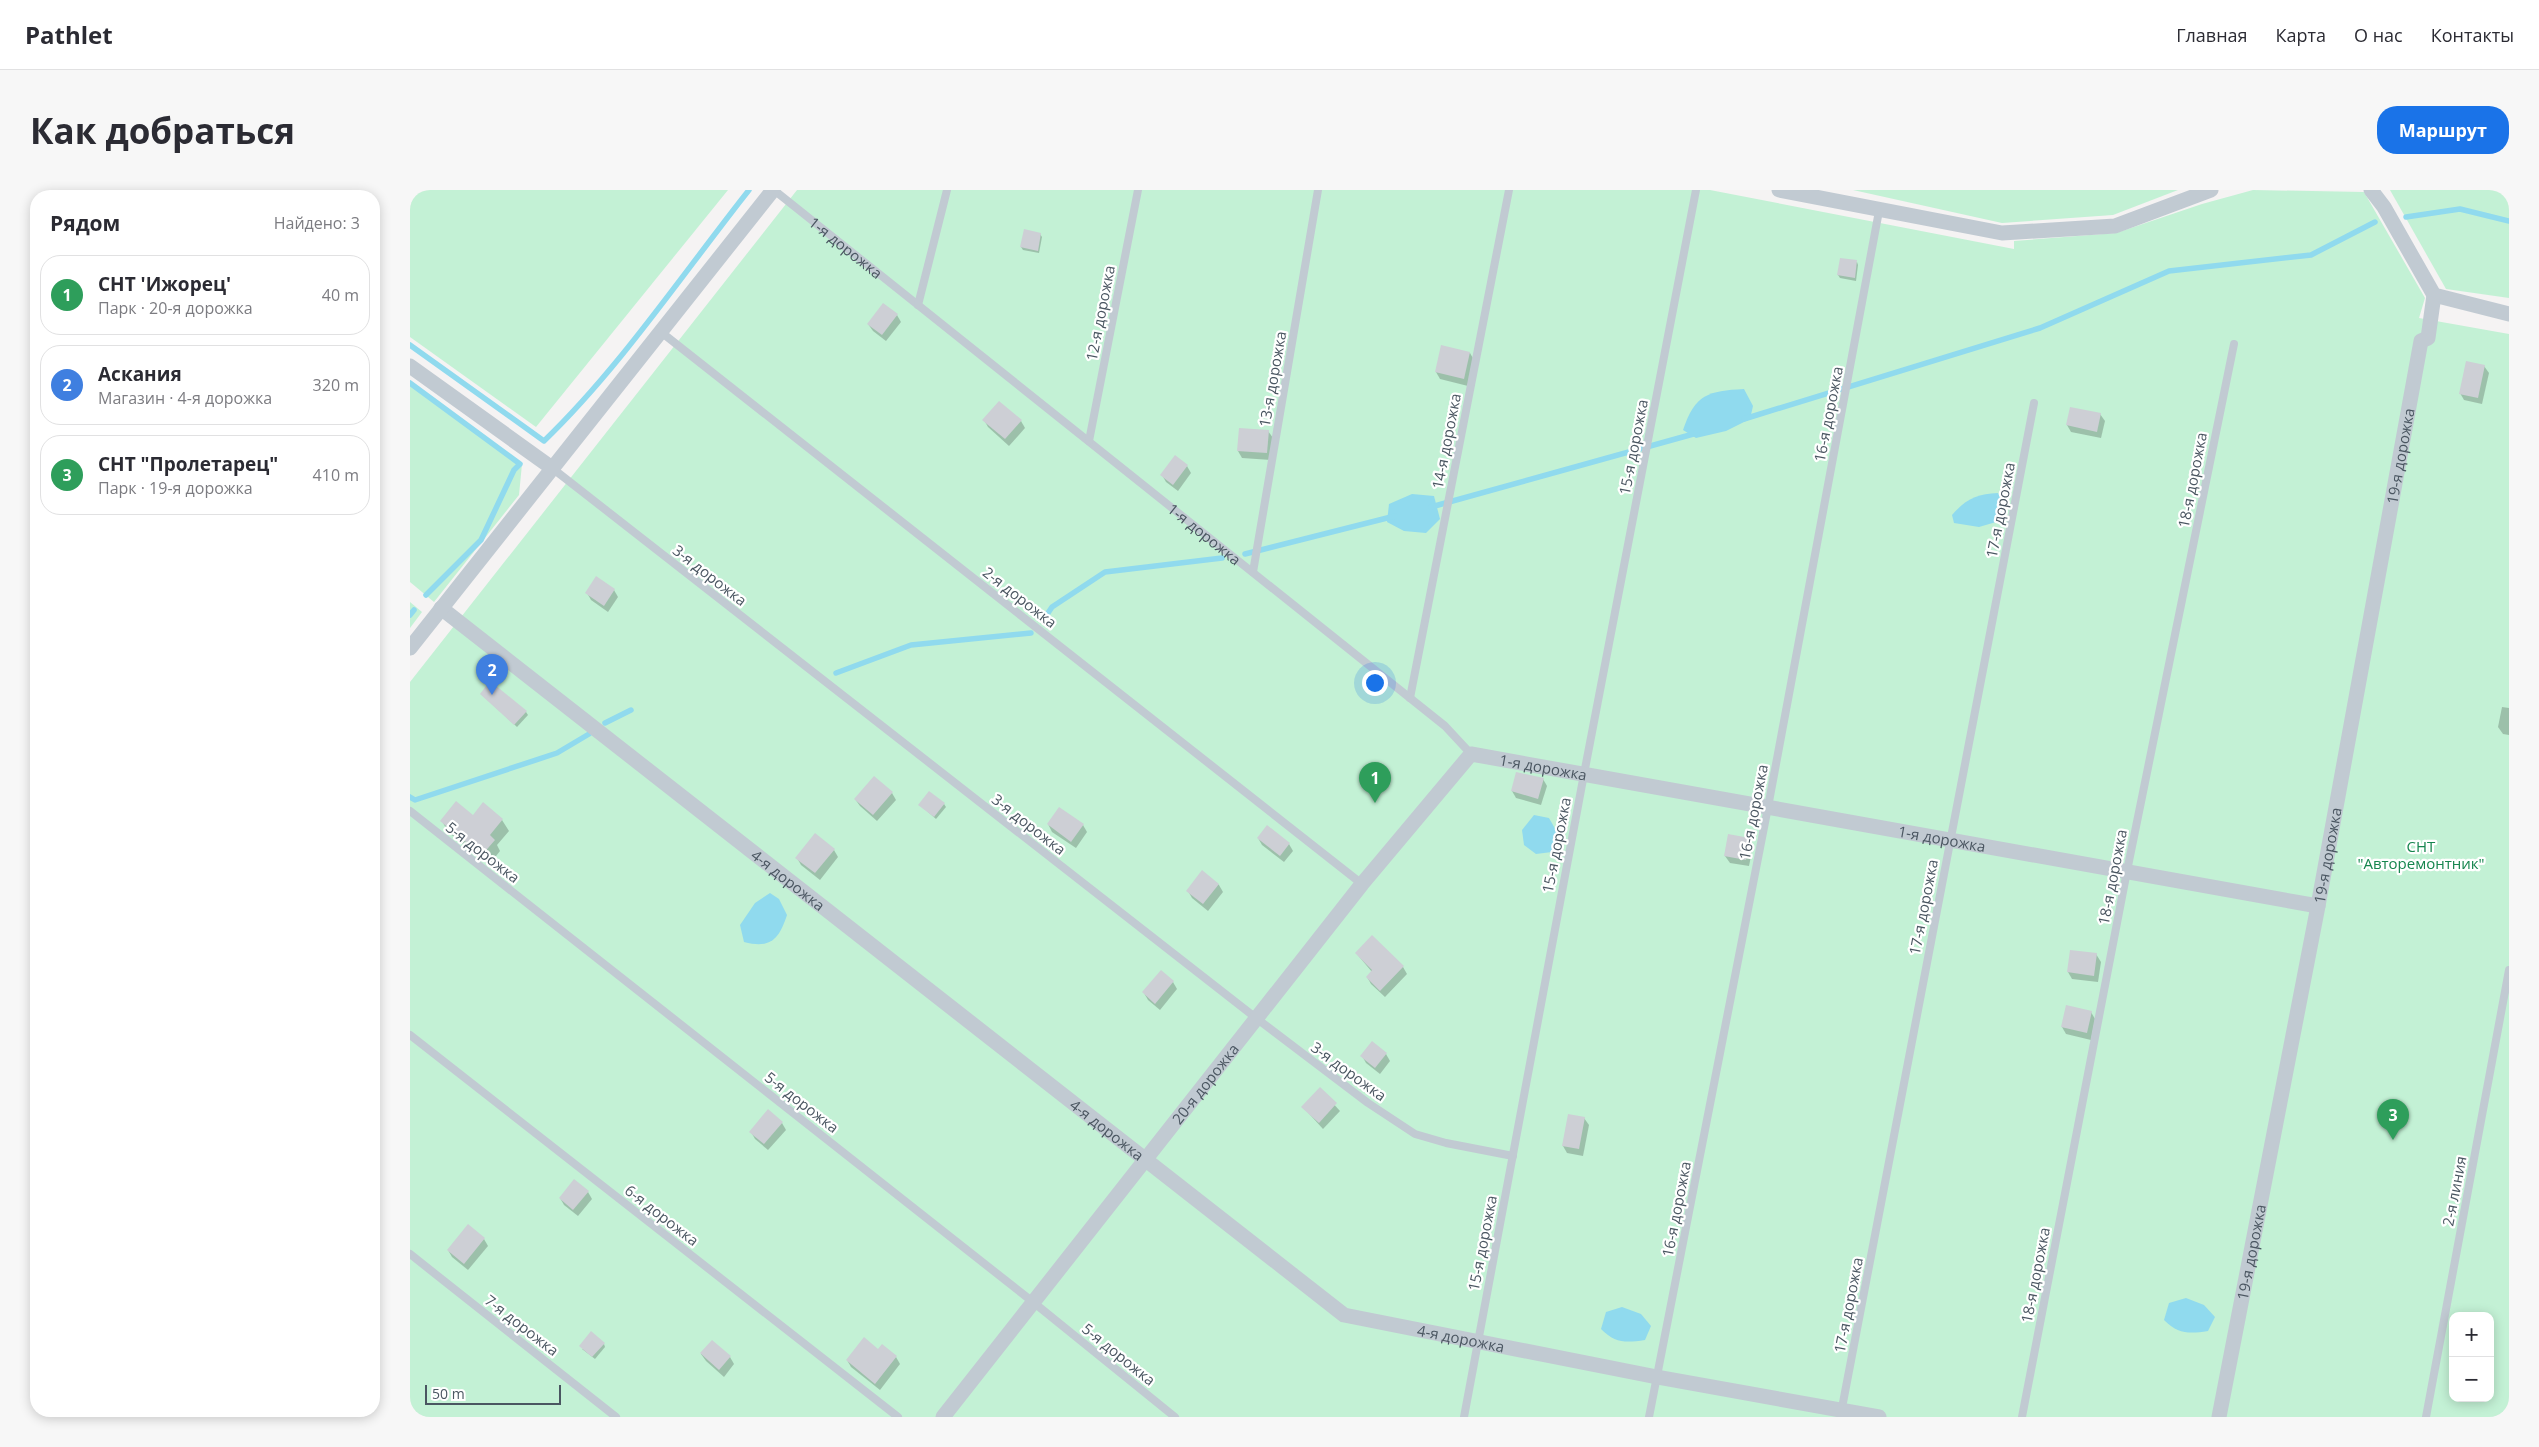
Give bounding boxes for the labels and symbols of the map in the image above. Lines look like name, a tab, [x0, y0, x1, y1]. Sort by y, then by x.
street label: 1-я дорожка	[805, 212, 887, 283]
street label: 12-я дорожка	[1081, 263, 1119, 363]
street label: 13-я дорожка	[1254, 329, 1290, 429]
street label: 16-я дорожка	[1809, 364, 1847, 464]
street label: 14-я дорожка	[1427, 391, 1465, 491]
street label: 15-я дорожка	[1614, 397, 1652, 497]
street label: 19-я дорожка	[2381, 406, 2419, 506]
street label: 18-я дорожка	[2173, 430, 2211, 530]
street label: 17-я дорожка	[1981, 460, 2019, 560]
street label: 1-я дорожка	[1164, 498, 1245, 569]
street label: 3-я дорожка	[669, 540, 751, 610]
street label: 2-я дорожка	[979, 562, 1061, 632]
pin: 2	[476, 654, 508, 695]
your location	[1362, 670, 1388, 696]
street label: 1-я дорожка	[1498, 749, 1589, 785]
pin: 1	[1359, 762, 1391, 803]
street label: 16-я дорожка	[1734, 762, 1772, 862]
street label: 3-я дорожка	[988, 789, 1070, 859]
street label: 15-я дорожка	[1537, 795, 1575, 895]
street label: 19-я дорожка	[2309, 806, 2346, 905]
street label: 5-я дорожка	[442, 817, 524, 887]
street label: 1-я дорожка	[1896, 821, 1987, 856]
street label: 18-я дорожка	[2093, 827, 2131, 927]
park label: СНТ "Авторемонтник"	[2357, 836, 2485, 873]
street label: 4-я дорожка	[747, 845, 829, 915]
street label: 17-я дорожка	[1904, 857, 1942, 957]
street label: 3-я дорожка	[1307, 1037, 1391, 1105]
street label: 20-я дорожка	[1167, 1039, 1243, 1128]
street label: 5-я дорожка	[761, 1067, 843, 1137]
street label: 4-я дорожка	[1066, 1094, 1148, 1165]
pin: 3	[2377, 1099, 2409, 1140]
street label: 2-я линия	[2437, 1154, 2471, 1228]
street label: 16-я дорожка	[1657, 1159, 1695, 1259]
street label: 6-я дорожка	[621, 1180, 703, 1250]
street label: 15-я дорожка	[1463, 1193, 1501, 1293]
street label: 19-я дорожка	[2232, 1202, 2270, 1302]
street label: 18-я дорожка	[2016, 1225, 2054, 1325]
street label: 17-я дорожка	[1829, 1255, 1867, 1355]
street label: 7-я дорожка	[481, 1290, 563, 1360]
street label: 5-я дорожка	[1078, 1318, 1160, 1390]
street label: 4-я дорожка	[1415, 1320, 1506, 1357]
scale bar	[425, 1382, 561, 1405]

